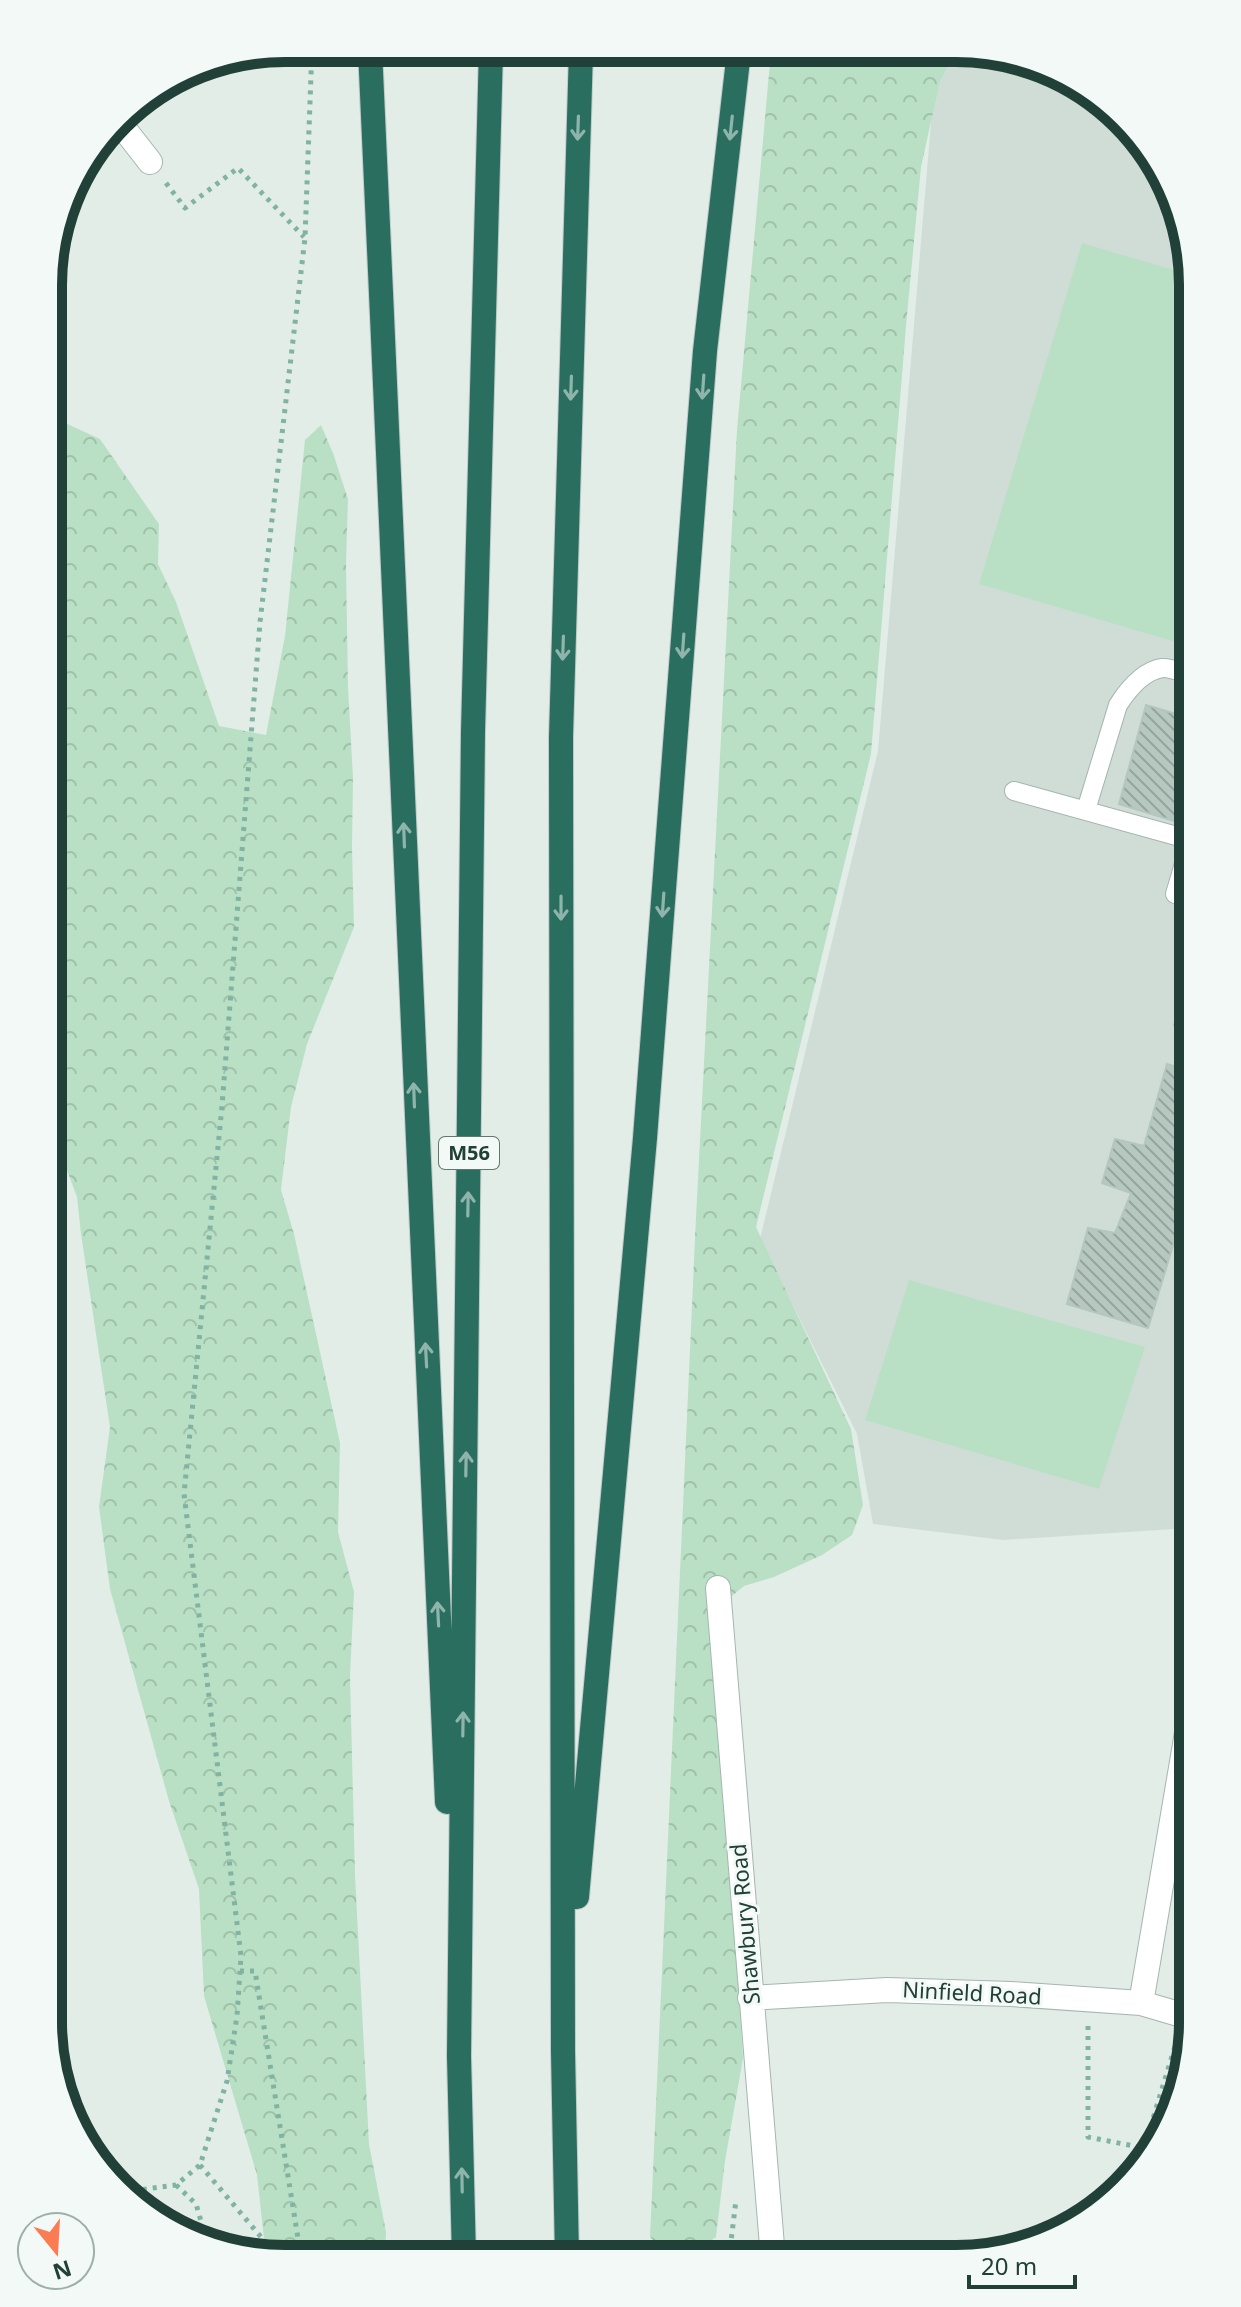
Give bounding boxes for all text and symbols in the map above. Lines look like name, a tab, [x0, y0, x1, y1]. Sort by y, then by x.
one-way arrow	[571, 114, 586, 141]
one-way arrow	[723, 114, 738, 141]
one-way arrow	[695, 373, 710, 400]
one-way arrow	[563, 374, 578, 401]
one-way arrow	[675, 632, 690, 659]
one-way arrow	[556, 634, 571, 661]
one-way arrow	[397, 822, 412, 849]
one-way arrow	[655, 891, 670, 918]
one-way arrow	[553, 894, 569, 921]
one-way arrow	[407, 1082, 422, 1109]
road number: M56	[439, 1137, 499, 1169]
one-way arrow	[461, 1191, 476, 1218]
one-way arrow	[418, 1342, 433, 1369]
one-way arrow	[458, 1451, 473, 1478]
one-way arrow	[430, 1601, 445, 1628]
one-way arrow	[455, 1711, 471, 1738]
street label: Shawbury Road	[722, 1842, 766, 2006]
street label: Ninfield Road	[902, 1973, 1042, 2011]
one-way arrow	[454, 2167, 470, 2194]
north arrow	[16, 2211, 96, 2291]
scale bar	[969, 2239, 1075, 2289]
text: 20 m	[981, 2249, 1037, 2282]
text: N	[49, 2254, 76, 2288]

